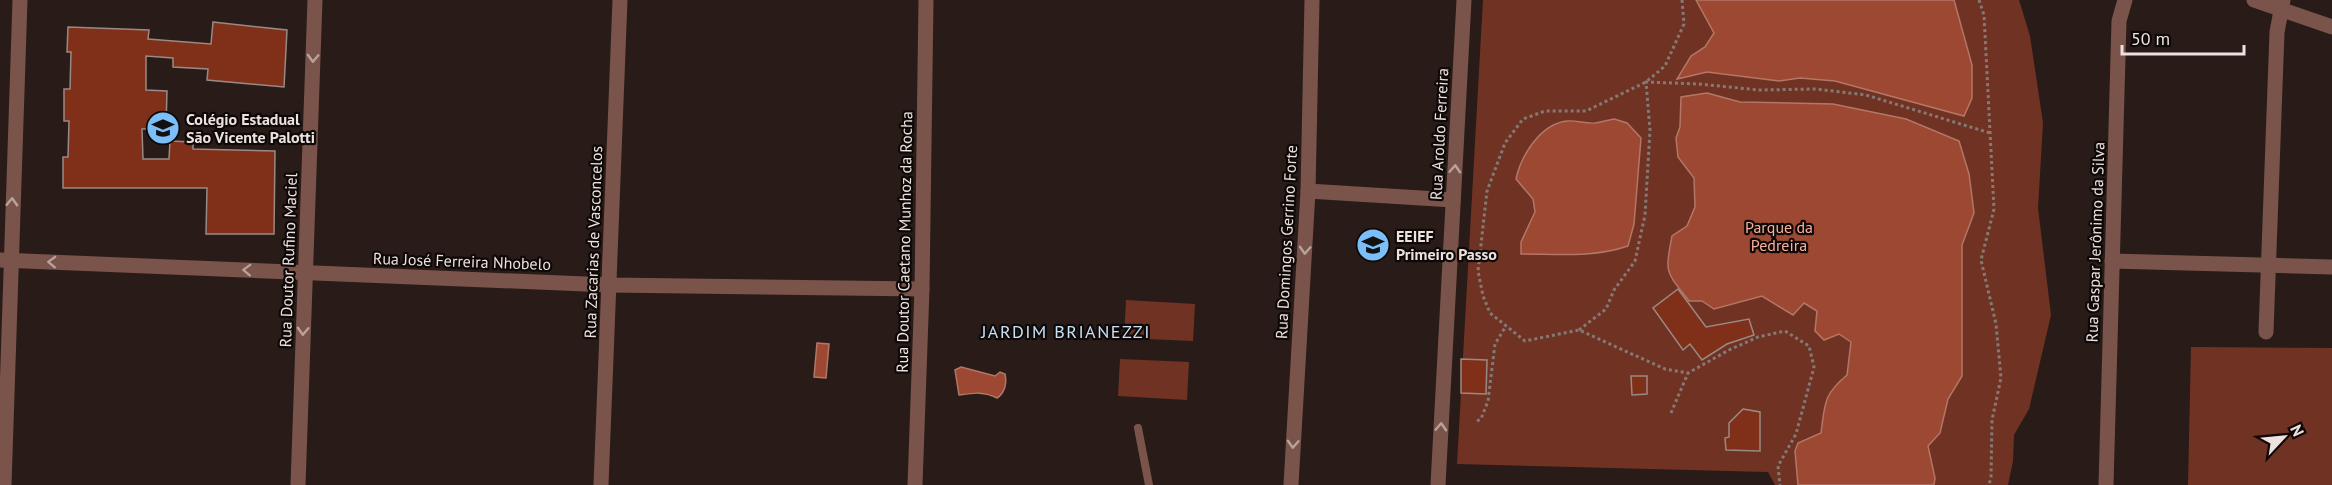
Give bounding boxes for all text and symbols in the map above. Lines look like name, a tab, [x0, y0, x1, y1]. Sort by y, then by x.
scale bar	[2122, 18, 2244, 56]
text: 50 m	[2131, 27, 2170, 50]
one-way arrow	[307, 54, 319, 63]
street label: Rua Aroldo Ferreira	[1426, 67, 1452, 201]
place label: Colégio Estadual São Vicente Palotti	[186, 109, 315, 147]
school or university icon: Colégio Estadual São Vicente Palotti	[145, 110, 181, 146]
street label: Rua Doutor Caetano Munhoz da Rocha	[892, 111, 916, 373]
street label: Rua Gaspar Jerônimo da Silva	[2082, 141, 2108, 343]
street label: Rua Domingos Gerrino Forte	[1271, 144, 1301, 340]
street label: Rua Zacarias de Vasconcelos	[580, 145, 606, 339]
one-way arrow	[1449, 164, 1462, 173]
street label: Rua Doutor Rufino Maciel	[275, 172, 301, 348]
one-way arrow	[6, 197, 18, 206]
park label: Parque da Pedreira	[1745, 217, 1813, 255]
place label: EEIEF Primeiro Passo	[1396, 226, 1497, 264]
school or university icon: EEIEF Primeiro Passo	[1355, 227, 1391, 263]
one-way arrow	[1298, 245, 1311, 254]
street label: Rua José Ferreira Nhobelo	[373, 248, 551, 274]
one-way arrow	[48, 256, 57, 268]
one-way arrow	[242, 263, 251, 276]
district label: JARDIM BRIANEZZI	[980, 320, 1151, 343]
one-way arrow	[297, 326, 310, 335]
north arrow	[2254, 407, 2314, 467]
text: N	[2286, 421, 2309, 440]
one-way arrow	[1435, 422, 1448, 431]
one-way arrow	[1287, 440, 1300, 449]

